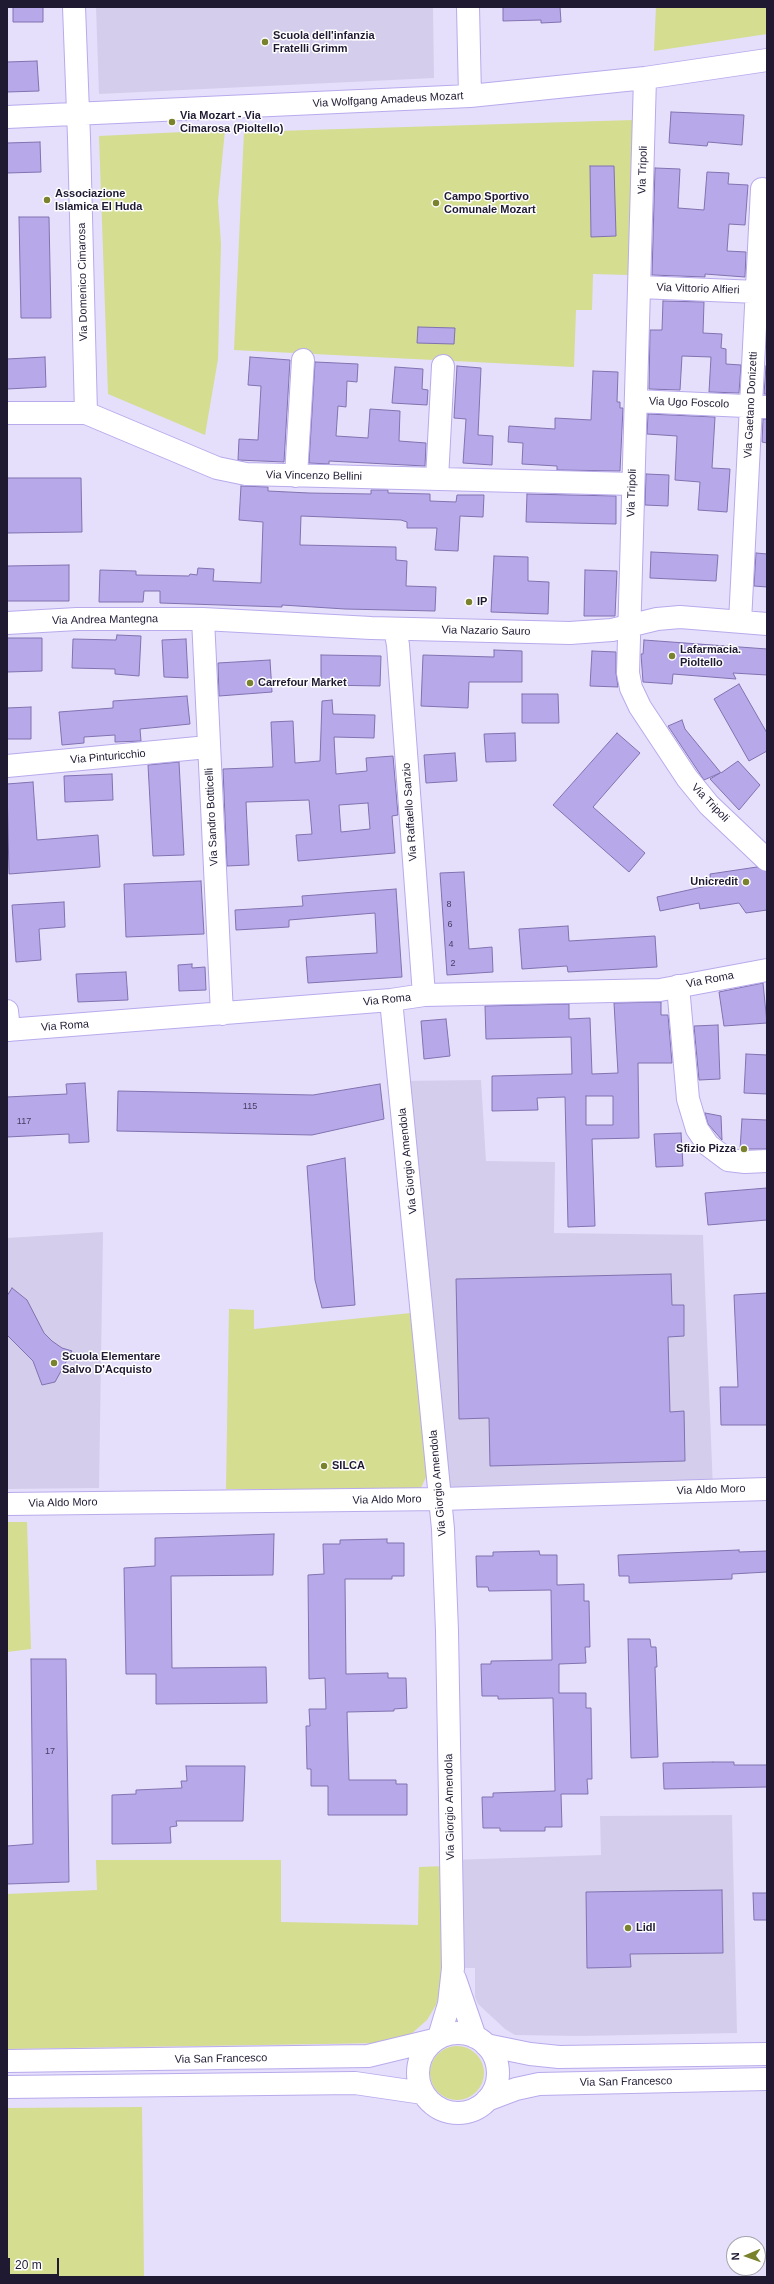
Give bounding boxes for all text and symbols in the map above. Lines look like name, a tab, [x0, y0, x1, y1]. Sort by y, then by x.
place label: Scuola dell'infanzia Fratelli Grimm	[273, 29, 375, 55]
marker: Scuola dell'infanzia Fratelli Grimm	[260, 37, 270, 47]
street label: Via Wolfgang Amadeus Mozart	[312, 89, 464, 111]
place label: Via Mozart - Via Cimarosa (Pioltello)	[180, 109, 283, 135]
marker: Via Mozart - Via Cimarosa (Pioltello)	[167, 117, 177, 127]
street label: Via Tripoli	[636, 146, 650, 194]
place label: Associazione Islamica El Huda	[55, 187, 142, 213]
place label: Campo Sportivo Comunale Mozart	[444, 190, 536, 216]
marker: Associazione Islamica El Huda	[42, 195, 52, 205]
marker: Campo Sportivo Comunale Mozart	[431, 198, 441, 208]
street label: Via Domenico Cimarosa	[75, 223, 91, 341]
street label: Via Vittorio Alfieri	[656, 281, 740, 297]
street label: Via Gaetano Donizetti	[742, 351, 760, 459]
street label: Via Ugo Foscolo	[649, 395, 729, 411]
street label: Via Vincenzo Bellini	[266, 469, 362, 483]
street label: Via Tripoli	[625, 469, 639, 517]
place label: IP	[477, 595, 487, 609]
marker: IP	[464, 597, 474, 607]
street label: Via Andrea Mantegna	[52, 612, 158, 628]
street label: Via Nazario Sauro	[441, 624, 531, 638]
place label: Lafarmacia. Pioltello	[680, 643, 741, 669]
marker: Lafarmacia. Pioltello	[667, 651, 677, 661]
place label: Carrefour Market	[258, 676, 347, 690]
marker: Carrefour Market	[245, 678, 255, 688]
street label: Via Pinturicchio	[70, 747, 146, 767]
street label: Via Raffaello Sanzio	[400, 762, 420, 862]
street label: Via Sandro Botticelli	[203, 768, 221, 866]
street label: Via Tripoli	[688, 781, 732, 825]
place label: Unicredit	[690, 875, 738, 889]
marker: Unicredit	[741, 877, 751, 887]
house number: 8	[446, 900, 452, 910]
house number: 6	[447, 920, 453, 930]
house number: 4	[448, 940, 454, 950]
house number: 2	[450, 959, 456, 969]
street label: Via Roma	[685, 969, 735, 991]
street label: Via Roma	[362, 991, 412, 1009]
street label: Via Roma	[41, 1018, 89, 1034]
house number: 115	[243, 1102, 257, 1112]
street label: Via Giorgio Amendola	[396, 1107, 420, 1215]
house number: 117	[17, 1117, 31, 1127]
place label: Sfizio Pizza	[676, 1142, 736, 1156]
marker: Sfizio Pizza	[739, 1144, 749, 1154]
place label: Scuola Elementare Salvo D'Acquisto	[62, 1350, 160, 1376]
marker: Scuola Elementare Salvo D'Acquisto	[49, 1358, 59, 1368]
street label: Via Giorgio Amendola	[427, 1429, 449, 1537]
place label: SILCA	[332, 1459, 365, 1473]
marker: SILCA	[319, 1461, 329, 1471]
street label: Via Aldo Moro	[676, 1482, 746, 1498]
street label: Via Aldo Moro	[352, 1493, 422, 1507]
street label: Via Aldo Moro	[28, 1496, 98, 1510]
house number: 17	[45, 1747, 55, 1757]
street label: Via Giorgio Amendola	[442, 1753, 458, 1861]
place label: Lidl	[636, 1921, 656, 1935]
marker: Lidl	[623, 1923, 633, 1933]
street label: Via San Francesco	[175, 2052, 267, 2066]
street label: Via San Francesco	[580, 2075, 672, 2089]
north arrow	[726, 2236, 766, 2276]
scale bar	[10, 2250, 61, 2276]
text: N	[729, 2252, 741, 2261]
text: 20 m	[15, 2258, 42, 2272]

